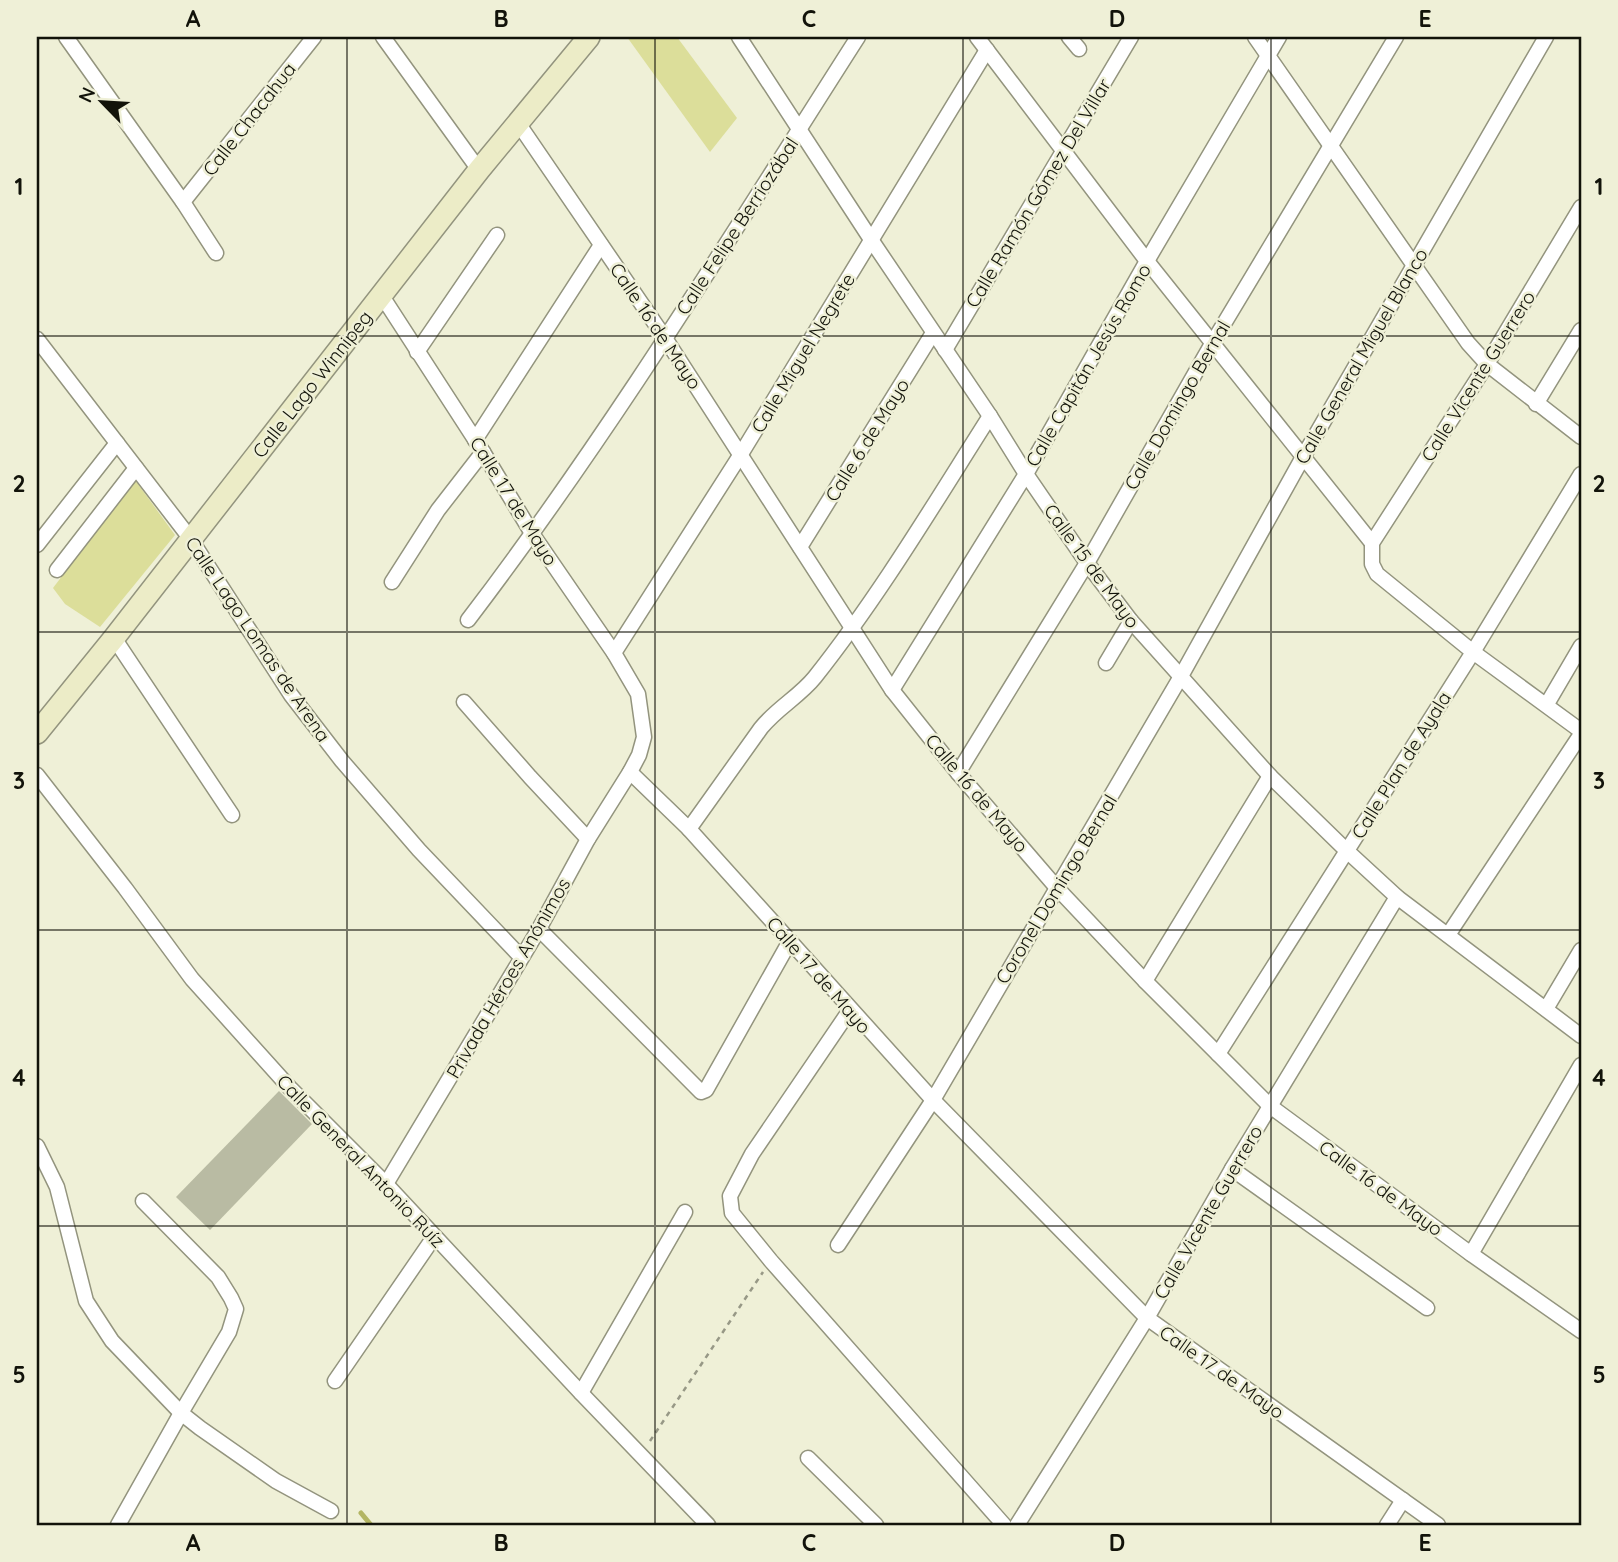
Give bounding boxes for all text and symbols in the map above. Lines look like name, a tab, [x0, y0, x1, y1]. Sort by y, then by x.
text: A	[186, 4, 201, 33]
text: B	[493, 4, 509, 33]
text: C	[802, 4, 816, 33]
text: D	[1109, 4, 1125, 33]
text: E	[1418, 4, 1432, 33]
street label: Calle Chacahua	[197, 57, 301, 181]
north arrow	[66, 66, 136, 136]
street label: Calle Ramón Gómez Del Villar	[960, 73, 1116, 312]
text: N	[73, 83, 100, 106]
street label: Calle Felipe Berriozábal	[671, 133, 803, 319]
text: 1	[15, 172, 23, 201]
text: 1	[1595, 172, 1603, 201]
street label: Calle General Miguel Blanco	[1289, 244, 1433, 468]
street label: Calle 16 de Mayo	[605, 258, 707, 394]
street label: Calle Capitán Jesús Romo	[1020, 259, 1156, 471]
street label: Calle Miguel Negrete	[746, 269, 860, 437]
street label: Calle Vicente Guerrero	[1416, 286, 1540, 466]
street label: Calle Lago Winnipeg	[247, 305, 377, 463]
street label: Calle Domingo Bernal	[1119, 316, 1235, 494]
street label: Calle 6 de Mayo	[820, 374, 914, 506]
street label: Calle 17 de Mayo	[465, 432, 563, 570]
text: 2	[12, 469, 26, 498]
text: 2	[1592, 469, 1606, 498]
street label: Calle 15 de Mayo	[1039, 499, 1145, 633]
street label: Calle Lago Lomas de Arena	[180, 532, 336, 746]
street label: Calle Plan de Ayala	[1346, 687, 1456, 843]
street label: Calle 16 de Mayo	[920, 729, 1034, 857]
text: 3	[13, 766, 25, 795]
text: 3	[1593, 766, 1605, 795]
street label: Coronel Domingo Bernal	[990, 790, 1122, 988]
street label: Privada Héroes Anónimos	[441, 873, 575, 1083]
street label: Calle 17 de Mayo	[762, 912, 876, 1038]
text: 4	[12, 1063, 26, 1092]
text: 4	[1592, 1063, 1606, 1092]
street label: Calle General Antonio Ruíz	[272, 1069, 450, 1253]
street label: Calle Vicente Guerrero	[1148, 1121, 1268, 1303]
street label: Calle 16 de Mayo	[1314, 1135, 1448, 1241]
street label: Calle 17 de Mayo	[1155, 1320, 1289, 1424]
text: 5	[12, 1360, 26, 1389]
text: 5	[1592, 1360, 1606, 1389]
text: A	[186, 1528, 201, 1557]
text: B	[493, 1528, 509, 1557]
text: C	[802, 1528, 816, 1557]
text: D	[1109, 1528, 1125, 1557]
text: E	[1418, 1528, 1432, 1557]

